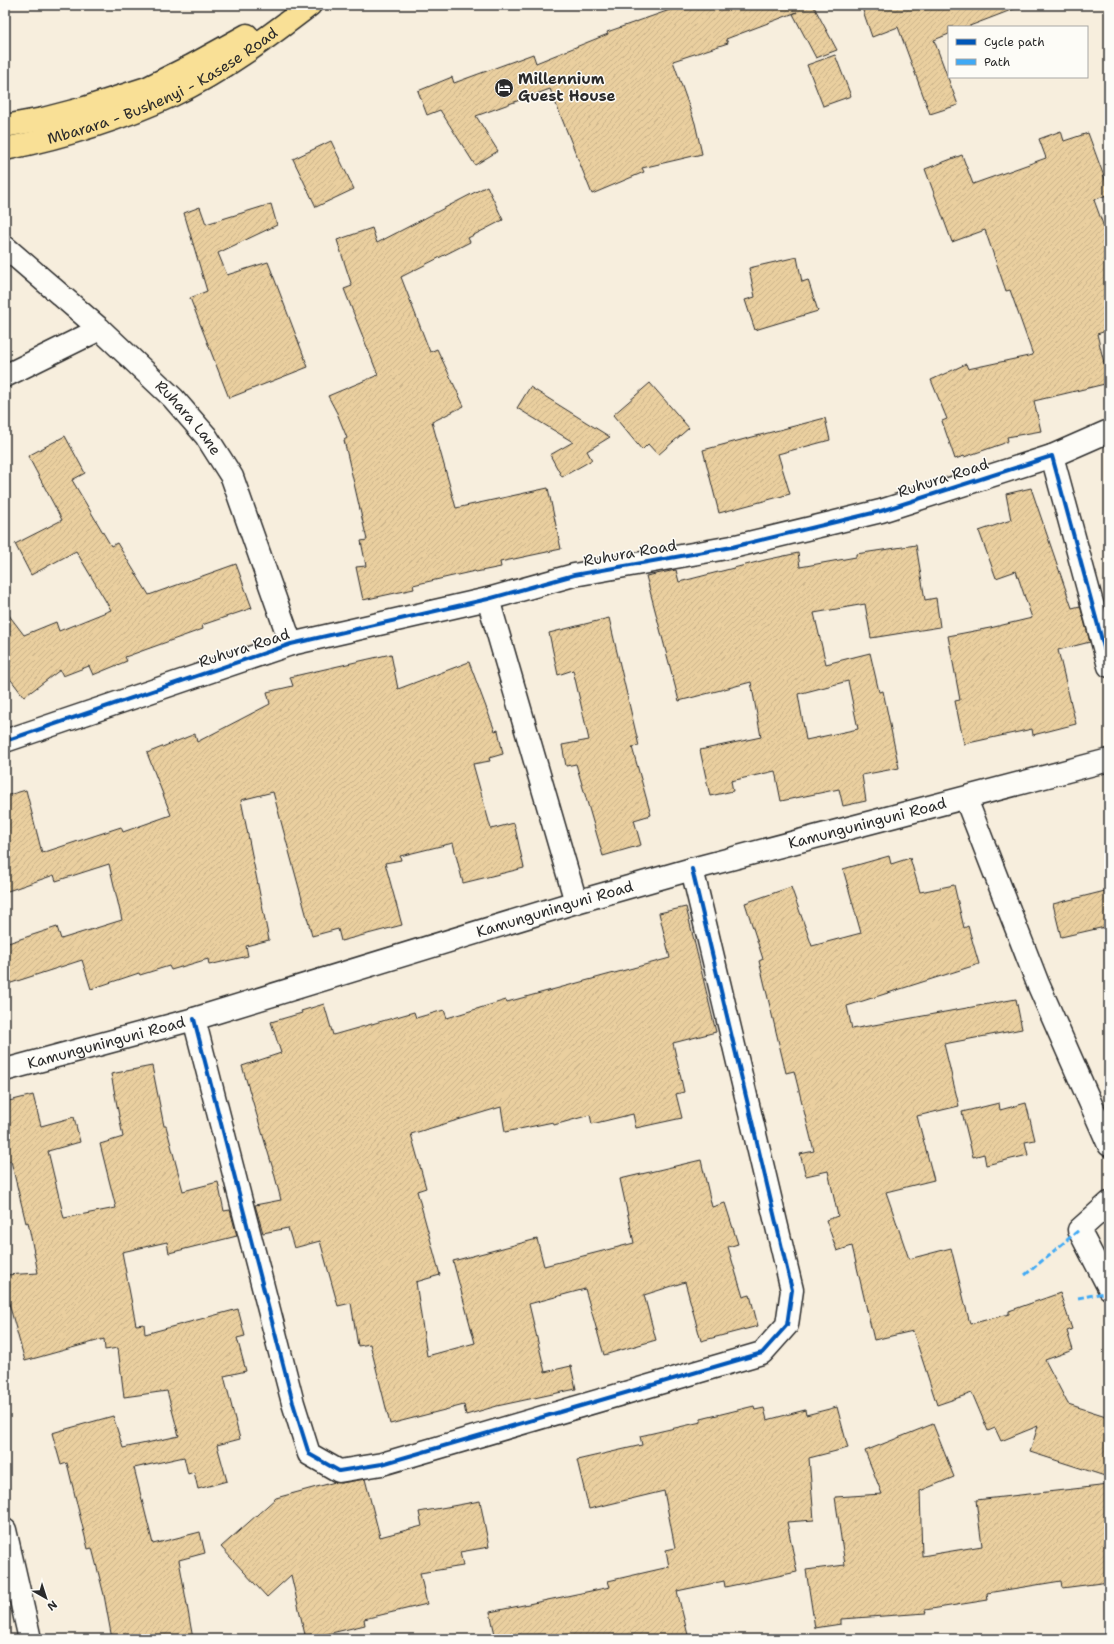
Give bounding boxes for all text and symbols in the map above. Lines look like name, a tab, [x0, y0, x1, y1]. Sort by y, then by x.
street label: Mbarara - Bushenyi - Kasese Road	[45, 23, 282, 149]
legend	[948, 26, 1088, 78]
text: Cycle path	[984, 34, 1045, 50]
text: Path	[984, 54, 1010, 70]
place label: Millennium Guest House	[518, 69, 616, 106]
hotel icon: Millennium Guest House	[493, 77, 515, 99]
street label: Ruhara Lane	[151, 376, 226, 459]
street label: Ruhura Road	[895, 454, 991, 502]
street label: Ruhura Road	[582, 535, 679, 571]
street label: Ruhura Road	[196, 624, 292, 672]
street label: Kamunguninguni Road	[786, 793, 949, 853]
street label: Kamunguninguni Road	[474, 876, 636, 942]
street label: Kamunguninguni Road	[25, 1012, 188, 1074]
north arrow	[26, 1578, 66, 1618]
text: N	[44, 1597, 60, 1614]

